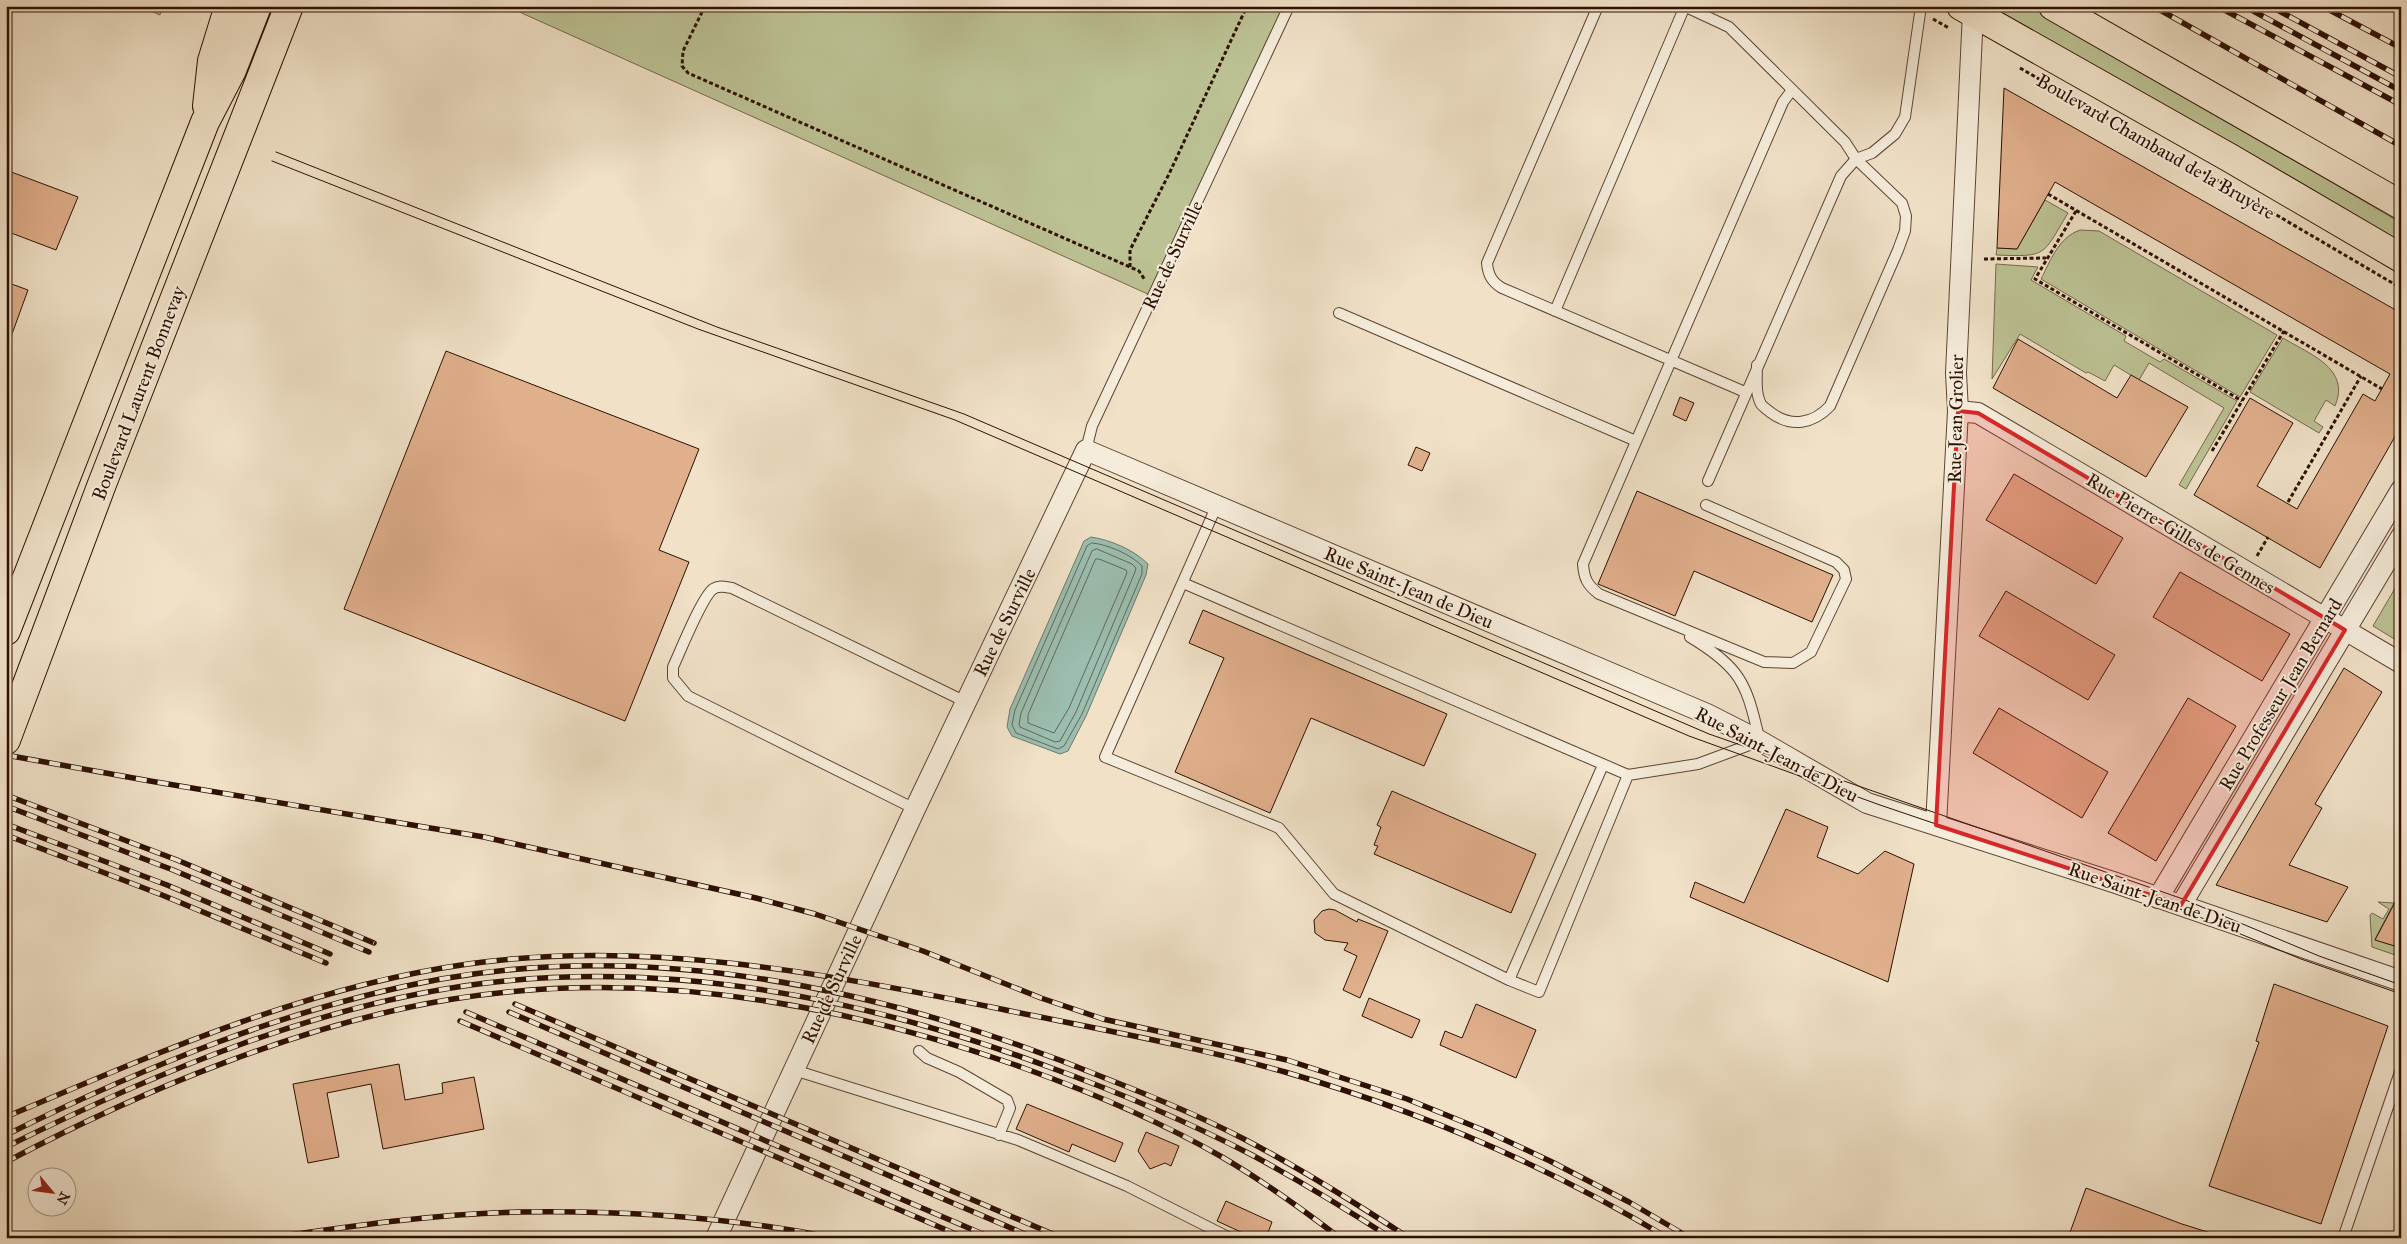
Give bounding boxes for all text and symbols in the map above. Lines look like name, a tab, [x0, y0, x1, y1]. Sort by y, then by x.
street label: Boulevard Chambaud de la Bruyère	[2032, 69, 2279, 224]
street label: Rue de Surville	[1137, 197, 1208, 313]
street label: Boulevard Laurent Bonnevay	[87, 282, 190, 504]
street label: Rue Jean Grolier	[1943, 354, 1969, 484]
street label: Rue Pierre-Gilles de Gennes	[2082, 468, 2279, 599]
street label: Rue Saint-Jean de Dieu	[1320, 541, 1497, 634]
street label: Rue de Surville	[968, 564, 1041, 680]
street label: Rue Professeur Jean Bernard	[2214, 594, 2348, 795]
street label: Rue Saint-Jean de Dieu	[1691, 702, 1862, 808]
street label: Rue Saint-Jean de Dieu	[2065, 857, 2244, 939]
street label: Rue de Surville	[796, 931, 867, 1047]
north arrow	[28, 1166, 78, 1216]
text: N	[53, 1189, 73, 1207]

